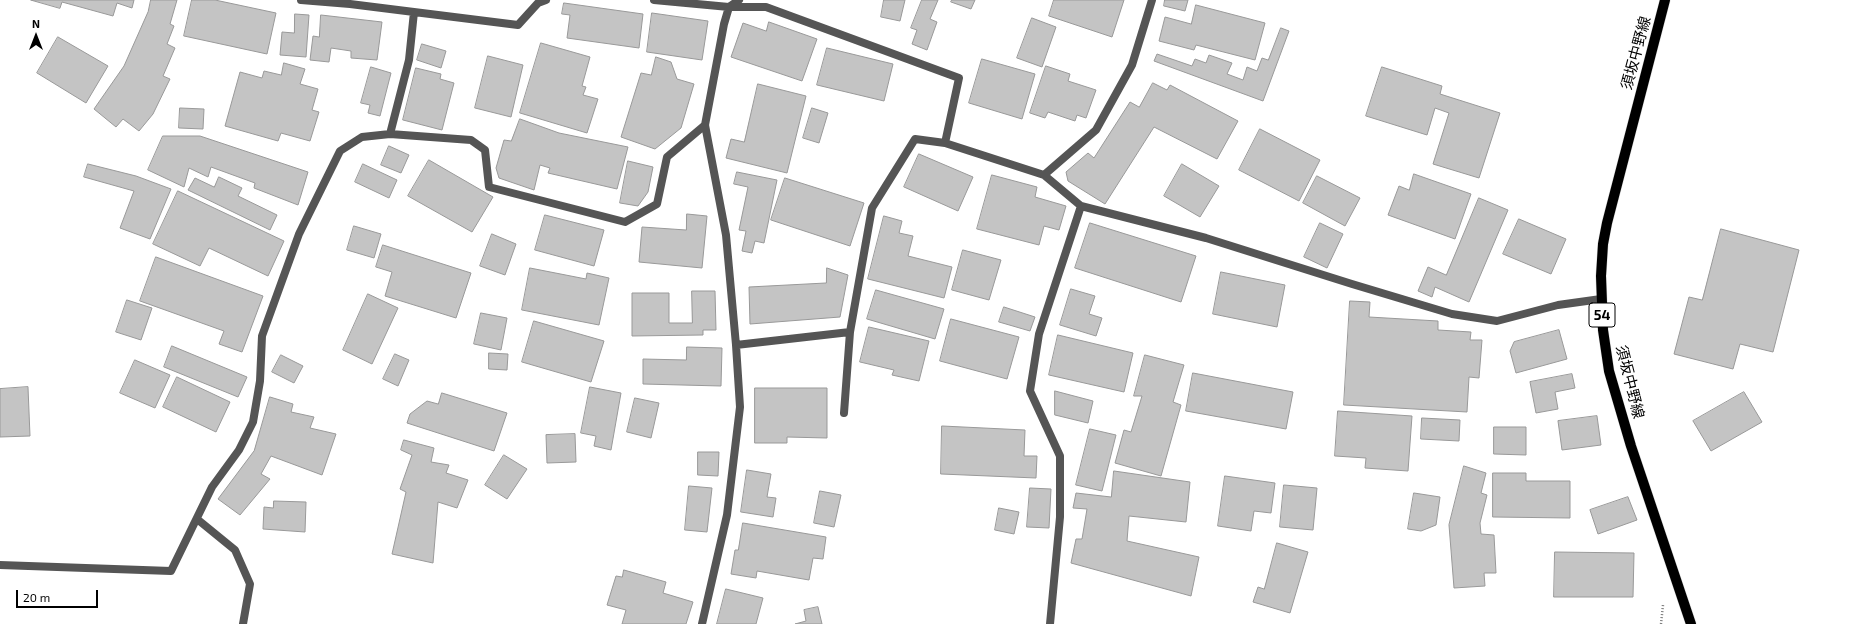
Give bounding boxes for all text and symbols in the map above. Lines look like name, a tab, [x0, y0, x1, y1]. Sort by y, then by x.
street label: 須坂中野線	[1618, 14, 1654, 92]
north arrow	[16, 16, 56, 56]
text: N	[32, 17, 40, 30]
road number: 54	[1589, 303, 1615, 327]
street label: 須坂中野線	[1612, 343, 1648, 421]
scale bar	[18, 582, 100, 608]
text: 20 m	[23, 590, 50, 604]

